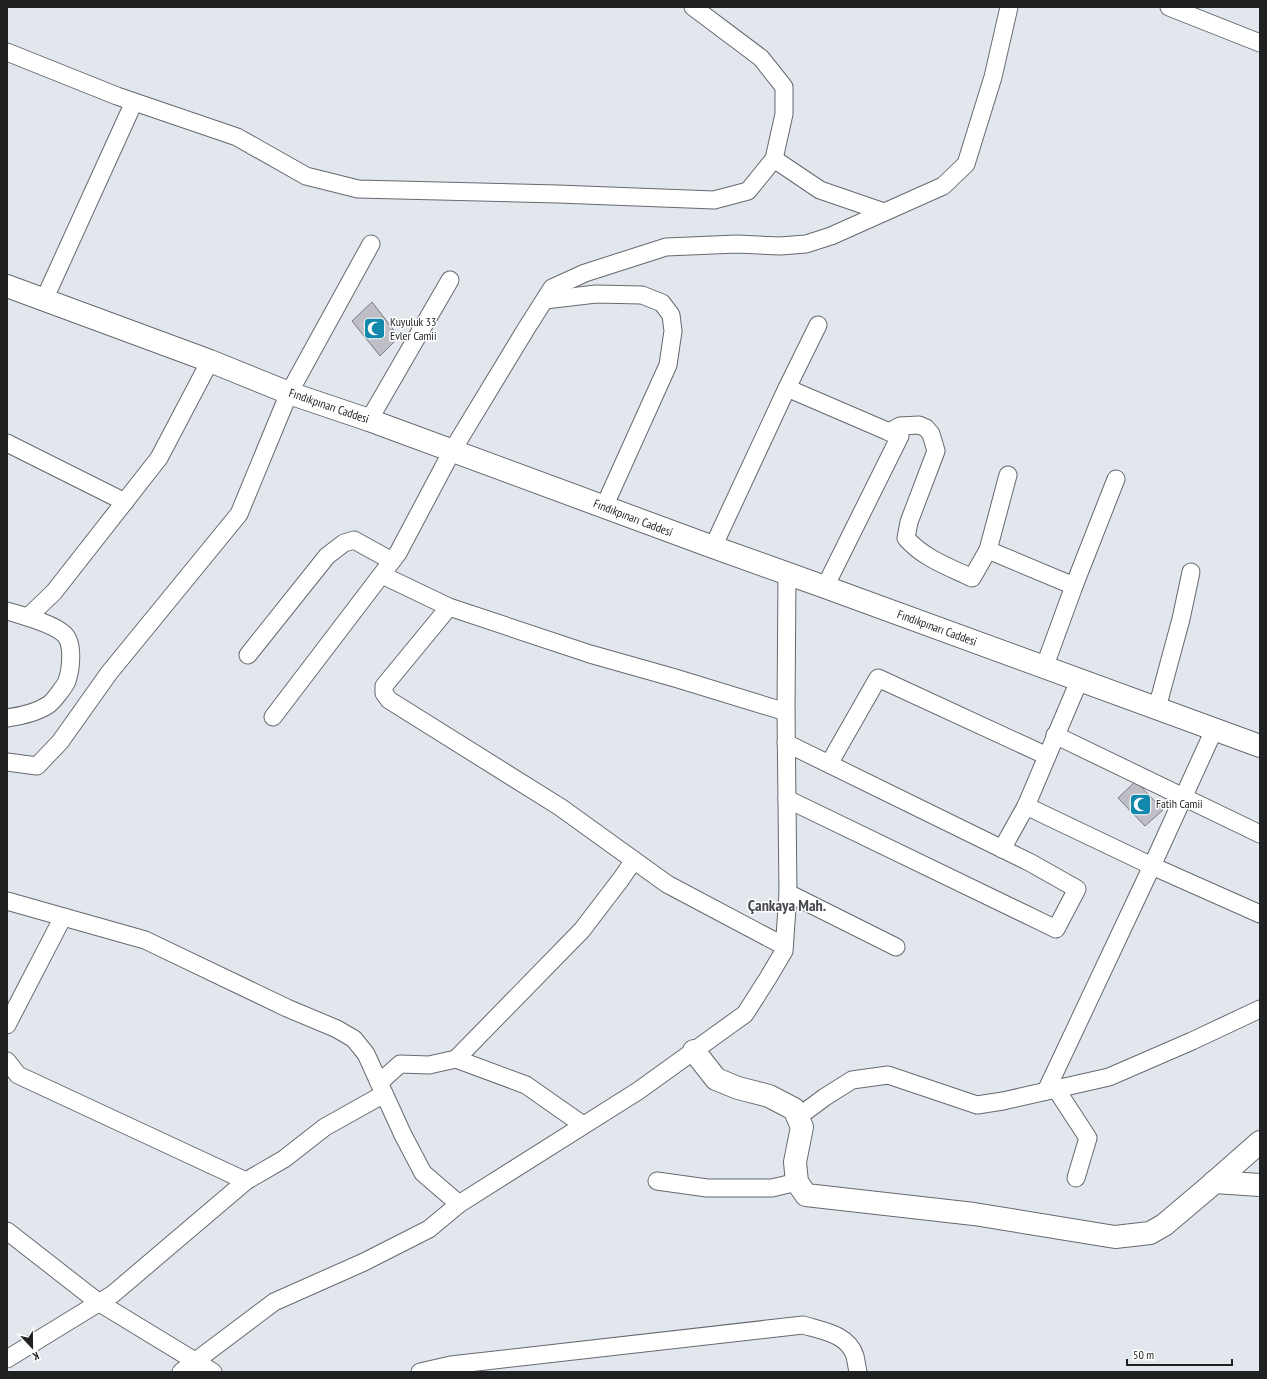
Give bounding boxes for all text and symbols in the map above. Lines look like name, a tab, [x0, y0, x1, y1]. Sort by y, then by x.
place label: Kuyuluk 33 Evler Camii	[390, 314, 437, 343]
mosque icon: Kuyuluk 33 Evler Camii	[362, 316, 388, 342]
street label: Fındıkpınarı Caddesi	[287, 385, 371, 426]
street label: Fındıkpınarı Caddesi	[591, 496, 675, 540]
street label: Fındıkpınarı Caddesi	[895, 606, 979, 649]
mosque icon: Fatih Camii	[1127, 791, 1153, 817]
place label: Fatih Camii	[1156, 796, 1203, 811]
district label: Çankaya Mah.	[748, 895, 826, 915]
north arrow	[12, 1327, 52, 1367]
scale bar	[1127, 1341, 1232, 1367]
text: 50 m	[1133, 1347, 1154, 1362]
text: K	[30, 1349, 41, 1364]

